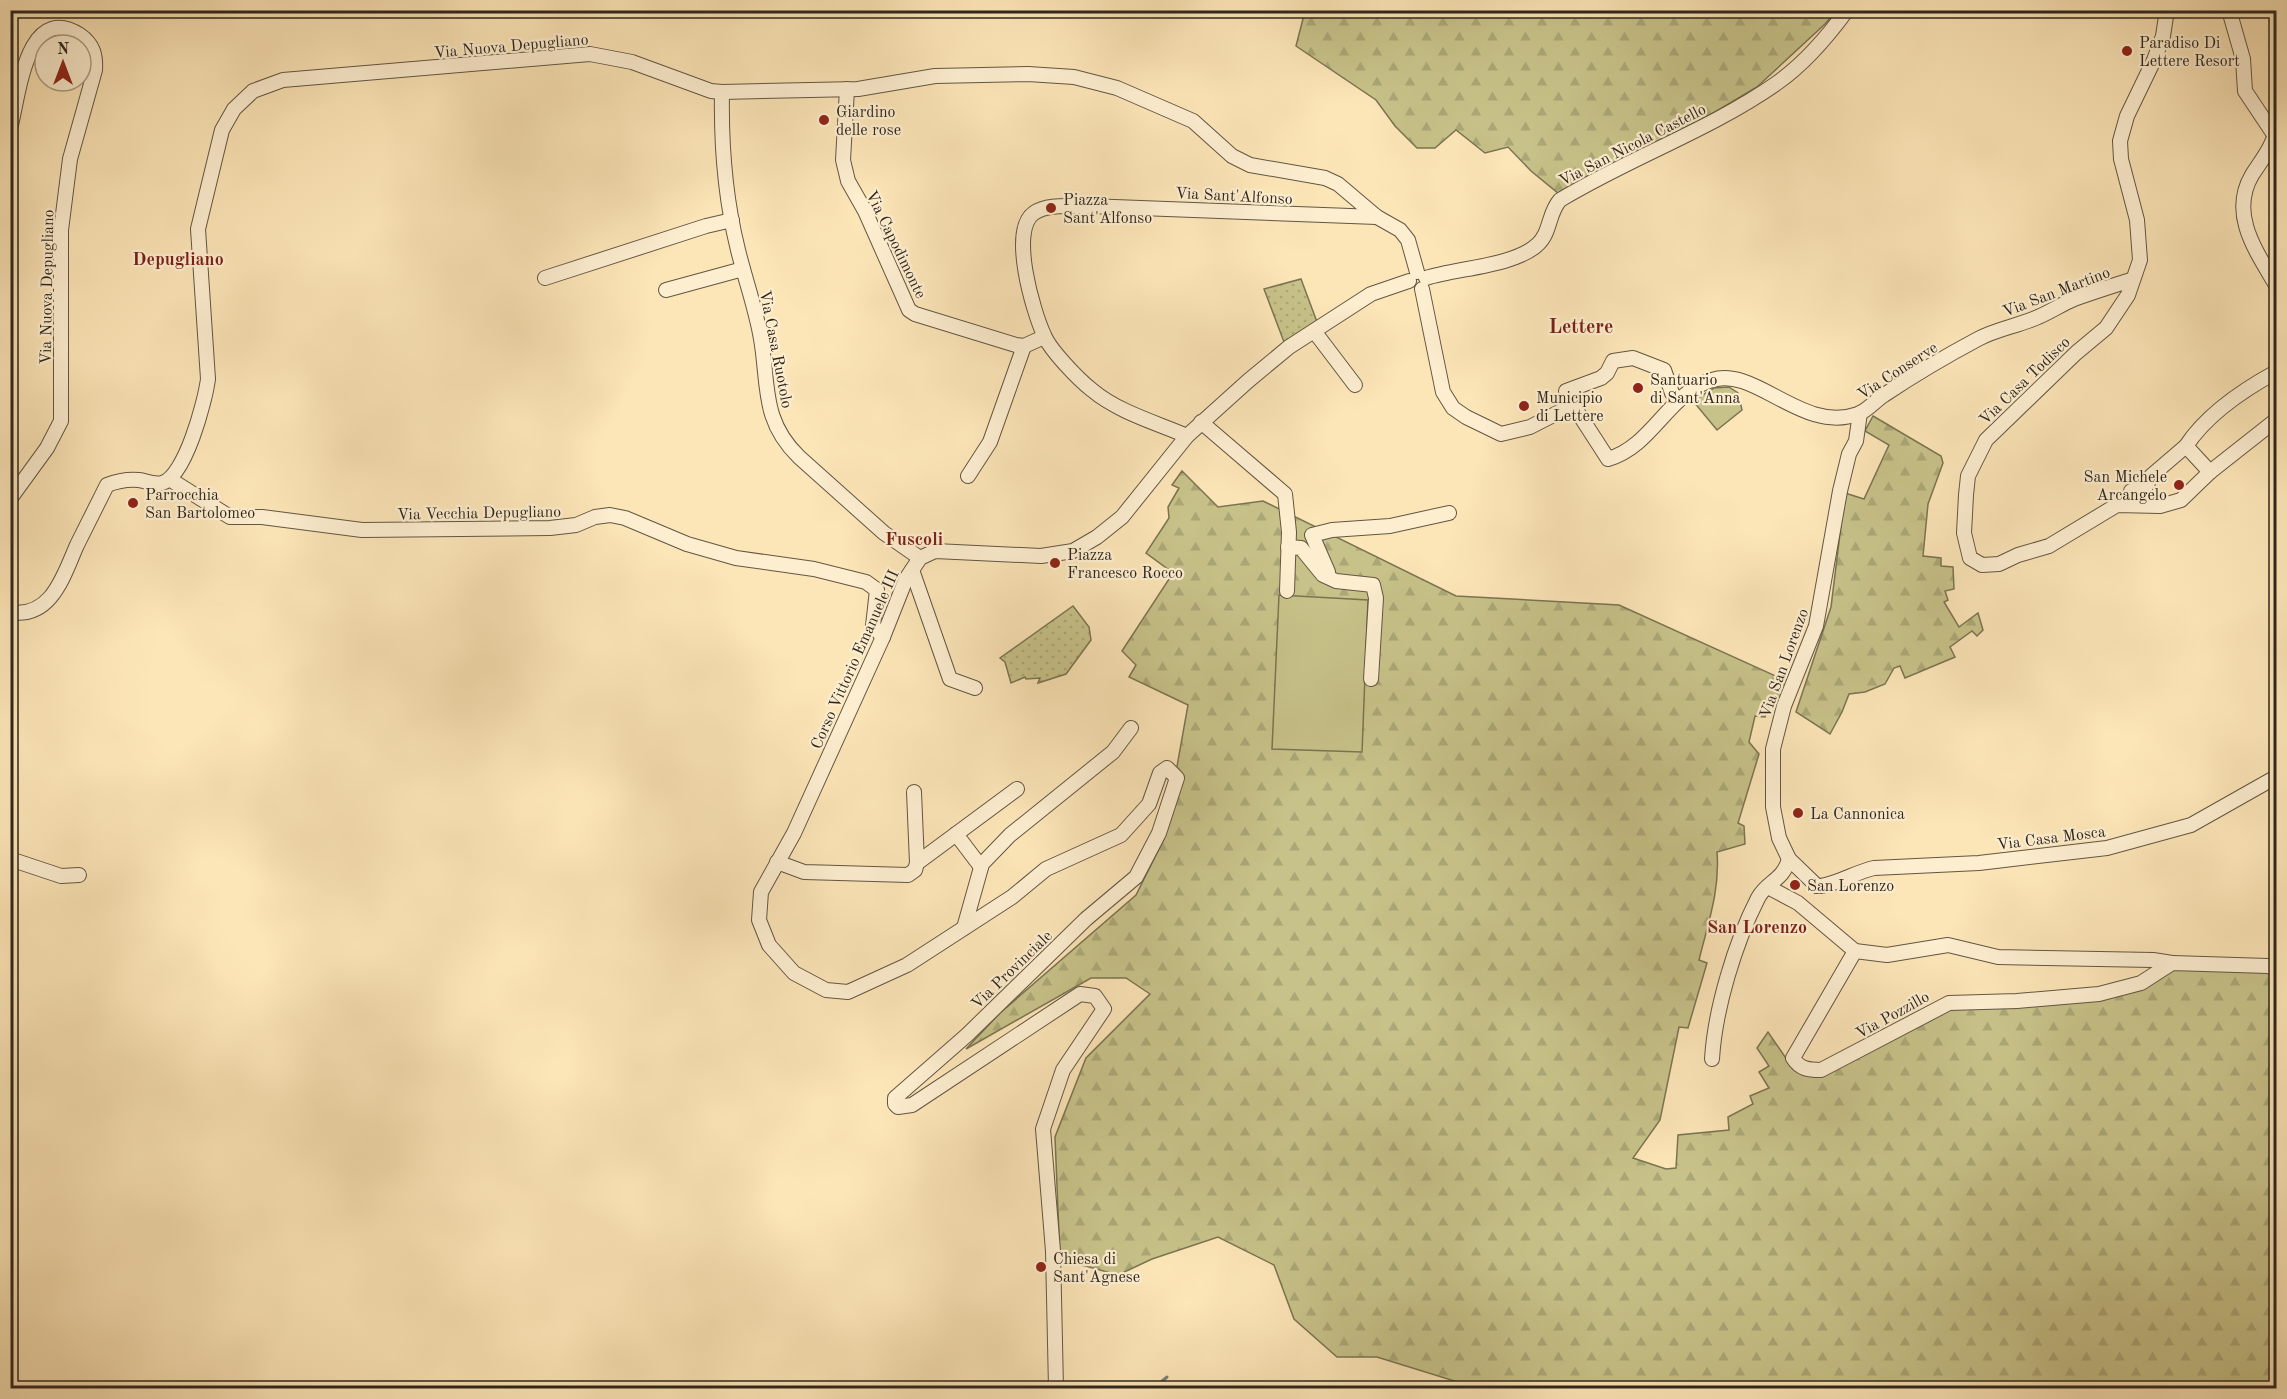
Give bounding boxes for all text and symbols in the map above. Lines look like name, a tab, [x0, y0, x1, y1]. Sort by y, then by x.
street label: Via Nuova Depugliano	[433, 32, 589, 62]
north arrow	[33, 33, 93, 93]
place label: Paradiso Di Lettere Resort	[2139, 36, 2240, 70]
text: N	[57, 42, 70, 58]
marker: Paradiso Di Lettere Resort	[2120, 44, 2134, 58]
street label: Via San Nicola Castello	[1557, 102, 1709, 190]
place label: Giardino delle rose	[836, 105, 901, 139]
marker: Giardino delle rose	[817, 113, 831, 127]
street label: Via Sant'Alfonso	[1175, 186, 1293, 208]
street label: Via Capodimonte	[862, 188, 928, 301]
place label: Piazza Sant'Alfonso	[1063, 193, 1152, 227]
marker: Piazza Sant'Alfonso	[1044, 201, 1058, 215]
street label: Via Nuova Depugliano	[39, 209, 57, 365]
district label: Depugliano	[132, 251, 224, 269]
street label: Via San Martino	[2001, 265, 2113, 321]
street label: Via Casa Ruotolo	[756, 289, 794, 410]
district label: Lettere	[1549, 318, 1613, 338]
street label: Via Casa Todisco	[1977, 334, 2074, 429]
street label: Via Conserve	[1855, 340, 1941, 403]
place label: Santuario di Sant'Anna	[1650, 373, 1741, 407]
marker: Santuario di Sant'Anna	[1631, 381, 1645, 395]
place label: Municipio di Lettere	[1536, 391, 1604, 425]
marker: Municipio di Lettere	[1517, 399, 1531, 413]
place label: San Michele Arcangelo	[2084, 470, 2167, 504]
marker: San Michele Arcangelo	[2172, 478, 2186, 492]
place label: Parrocchia San Bartolomeo	[145, 488, 255, 522]
marker: Parrocchia San Bartolomeo	[126, 496, 140, 510]
street label: Via Vecchia Depugliano	[397, 505, 561, 523]
district label: Fuscoli	[885, 531, 943, 549]
place label: Piazza Francesco Rocco	[1067, 548, 1183, 582]
marker: Piazza Francesco Rocco	[1048, 556, 1062, 570]
street label: Corso Vittorio Emanuele III	[809, 568, 903, 752]
street label: Via San Lorenzo	[1758, 607, 1812, 721]
marker: La Cannonica	[1791, 806, 1805, 820]
place label: La Cannonica	[1810, 807, 1905, 823]
street label: Via Casa Mosca	[1996, 824, 2107, 854]
marker: San Lorenzo	[1788, 878, 1802, 892]
place label: San Lorenzo	[1807, 879, 1894, 895]
district label: San Lorenzo	[1707, 919, 1807, 937]
street label: Via Provinciale	[969, 928, 1056, 1013]
street label: Via Pozzillo	[1854, 989, 1932, 1042]
place label: Chiesa di Sant'Agnese	[1053, 1252, 1140, 1286]
marker: Chiesa di Sant'Agnese	[1034, 1260, 1048, 1274]

